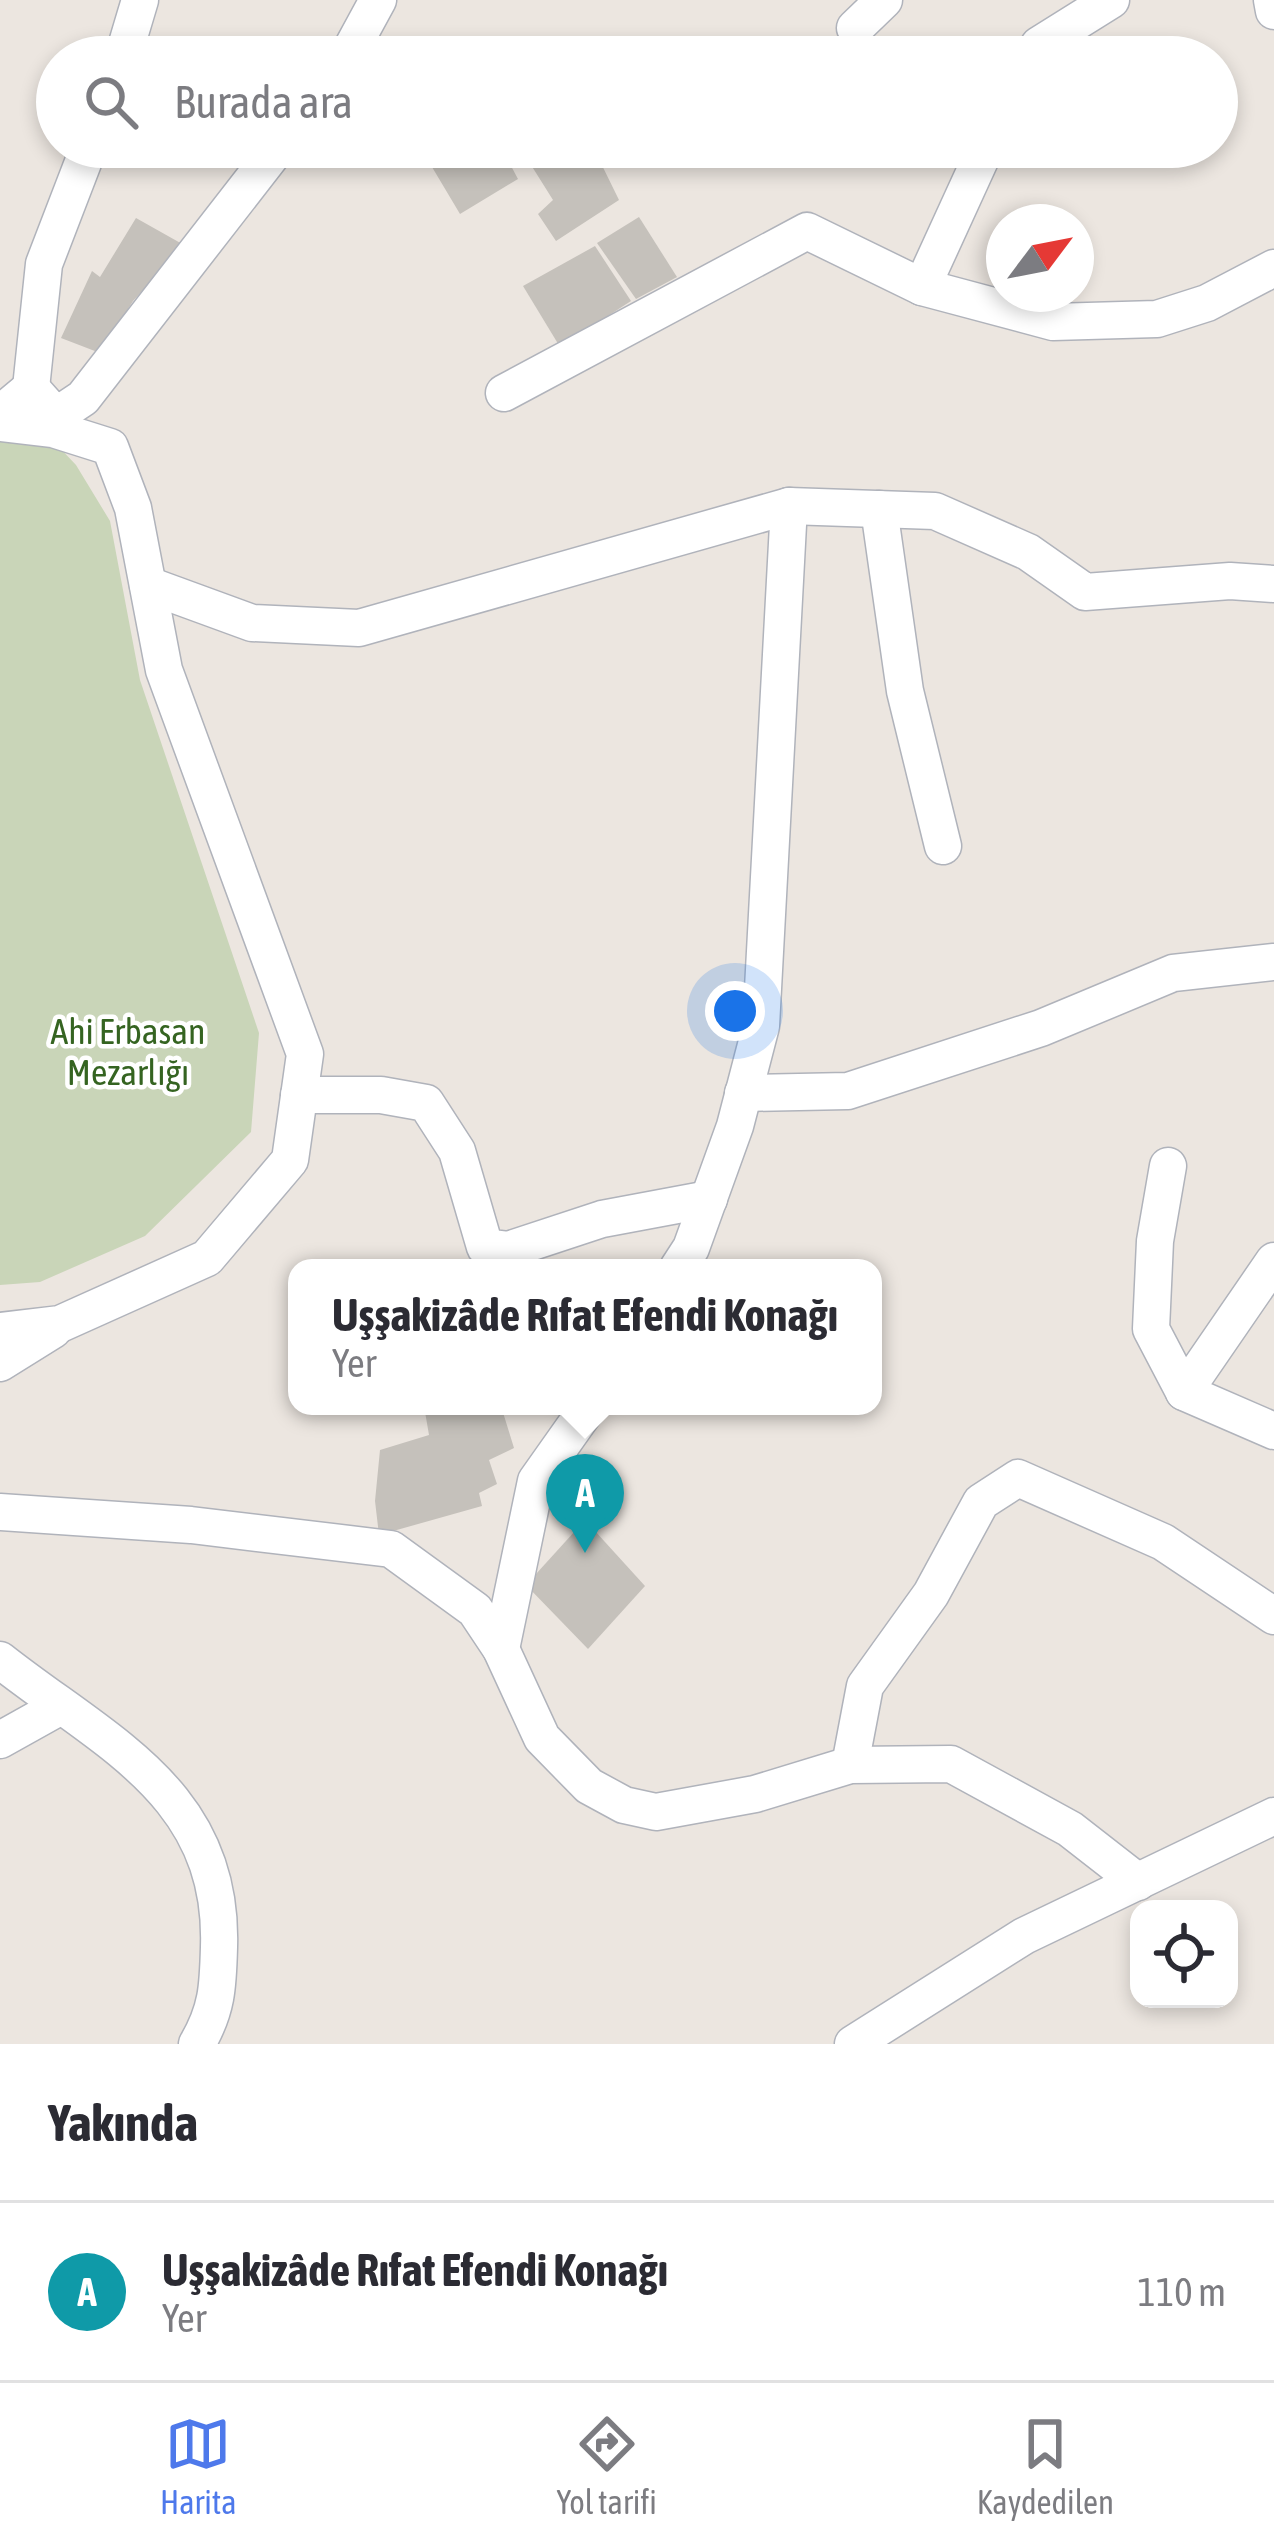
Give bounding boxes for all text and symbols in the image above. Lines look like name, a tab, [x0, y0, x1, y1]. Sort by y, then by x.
search box	[36, 36, 1238, 168]
icon: search	[78, 69, 144, 135]
text: Burada ara	[174, 76, 353, 128]
north arrow	[986, 204, 1094, 312]
your location	[705, 981, 765, 1041]
park label: Ahi Erbasan Mezarlığı	[51, 1010, 205, 1093]
popup	[288, 1259, 882, 1415]
text: Uşşakizâde Rıfat Efendi Konağı	[332, 1289, 838, 1341]
text: Yer	[332, 1341, 376, 1385]
pin: A	[546, 1454, 624, 1553]
map controls	[1130, 1900, 1238, 2008]
button: locate	[1130, 1900, 1238, 2008]
text: Yakında	[48, 2093, 198, 2152]
text: Uşşakizâde Rıfat Efendi Konağı	[162, 2244, 668, 2296]
text: A	[77, 2270, 97, 2314]
text: 110 m	[1138, 2270, 1226, 2314]
text: Yer	[162, 2296, 206, 2340]
tab: Harita	[160, 2411, 237, 2521]
tab: Yol tarifi	[557, 2411, 657, 2521]
tab: Kaydedilen	[977, 2411, 1114, 2521]

